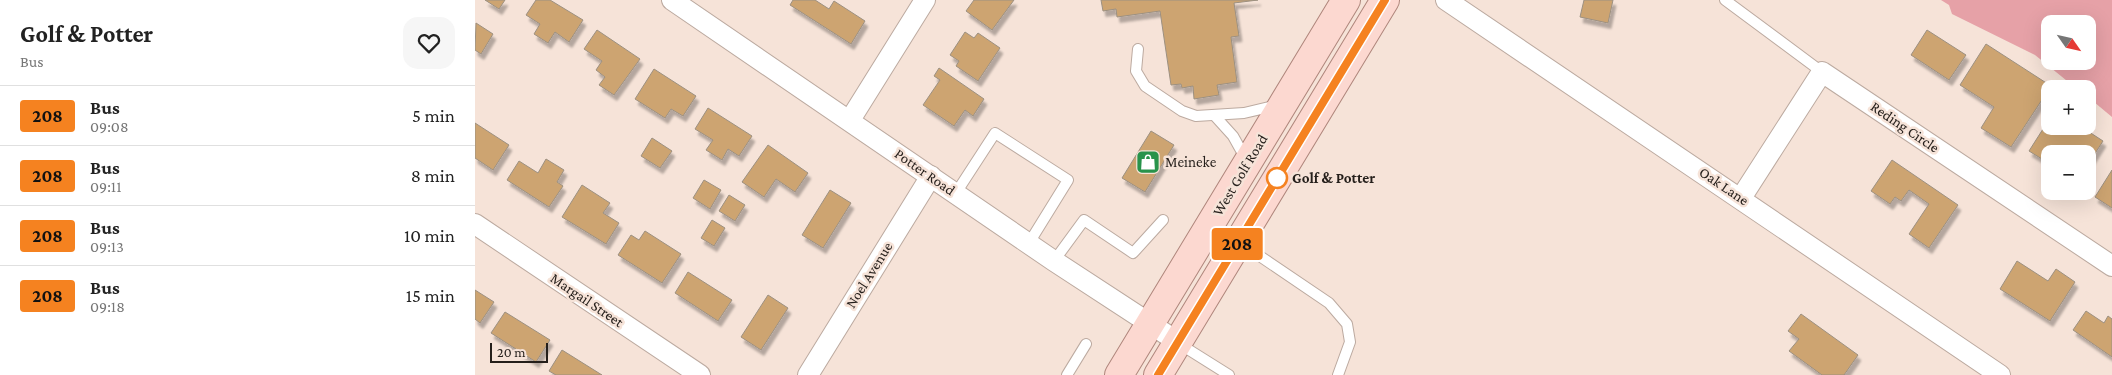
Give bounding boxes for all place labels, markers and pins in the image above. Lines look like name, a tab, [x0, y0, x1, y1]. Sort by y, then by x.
shop icon: Meineke	[1135, 149, 1161, 175]
place label: Meineke	[1165, 154, 1217, 170]
marker: Golf & Potter	[1266, 167, 1288, 189]
place label: Golf & Potter	[1292, 170, 1375, 186]

